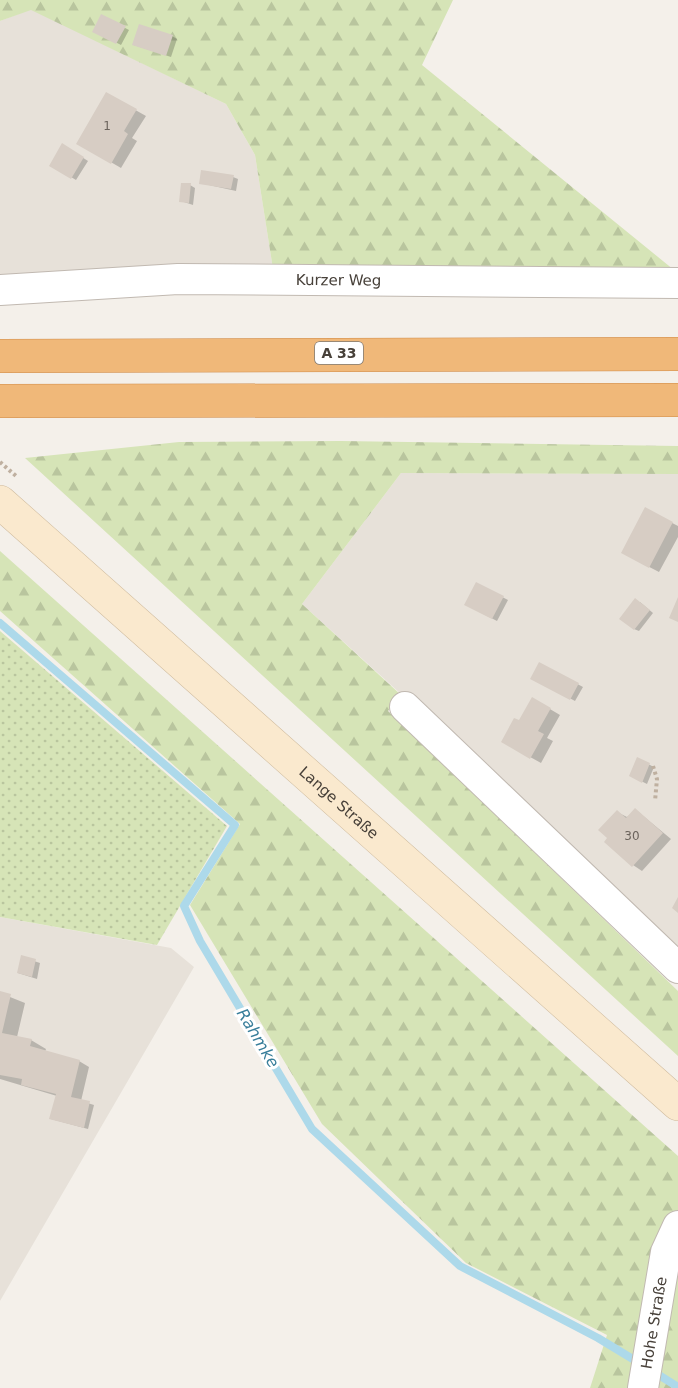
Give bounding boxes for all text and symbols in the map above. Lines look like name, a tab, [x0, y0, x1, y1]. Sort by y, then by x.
house number: 1	[103, 119, 111, 133]
street label: Kurzer Weg	[296, 271, 382, 290]
road number: A 33	[315, 342, 363, 364]
street label: Lange Straße	[295, 763, 382, 843]
house number: 30	[624, 829, 640, 843]
water label: Rahmke	[233, 1005, 283, 1071]
street label: Hohe Straße	[637, 1275, 671, 1371]

